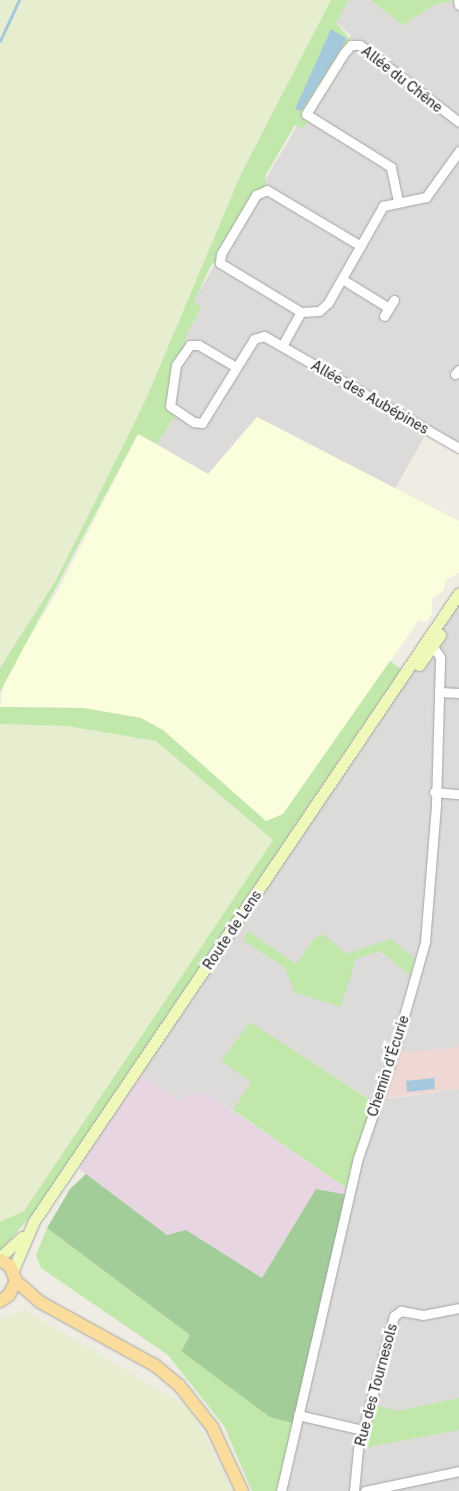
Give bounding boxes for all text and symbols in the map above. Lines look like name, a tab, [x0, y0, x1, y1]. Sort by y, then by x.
street label: Allée du Chêne	[358, 42, 446, 116]
street label: Allée des Aubépines	[308, 356, 432, 438]
street label: Route de Lens	[199, 887, 265, 973]
street label: Chemin d'Écurie	[364, 1013, 412, 1119]
street label: Rue des Tournesols	[352, 1322, 400, 1448]

